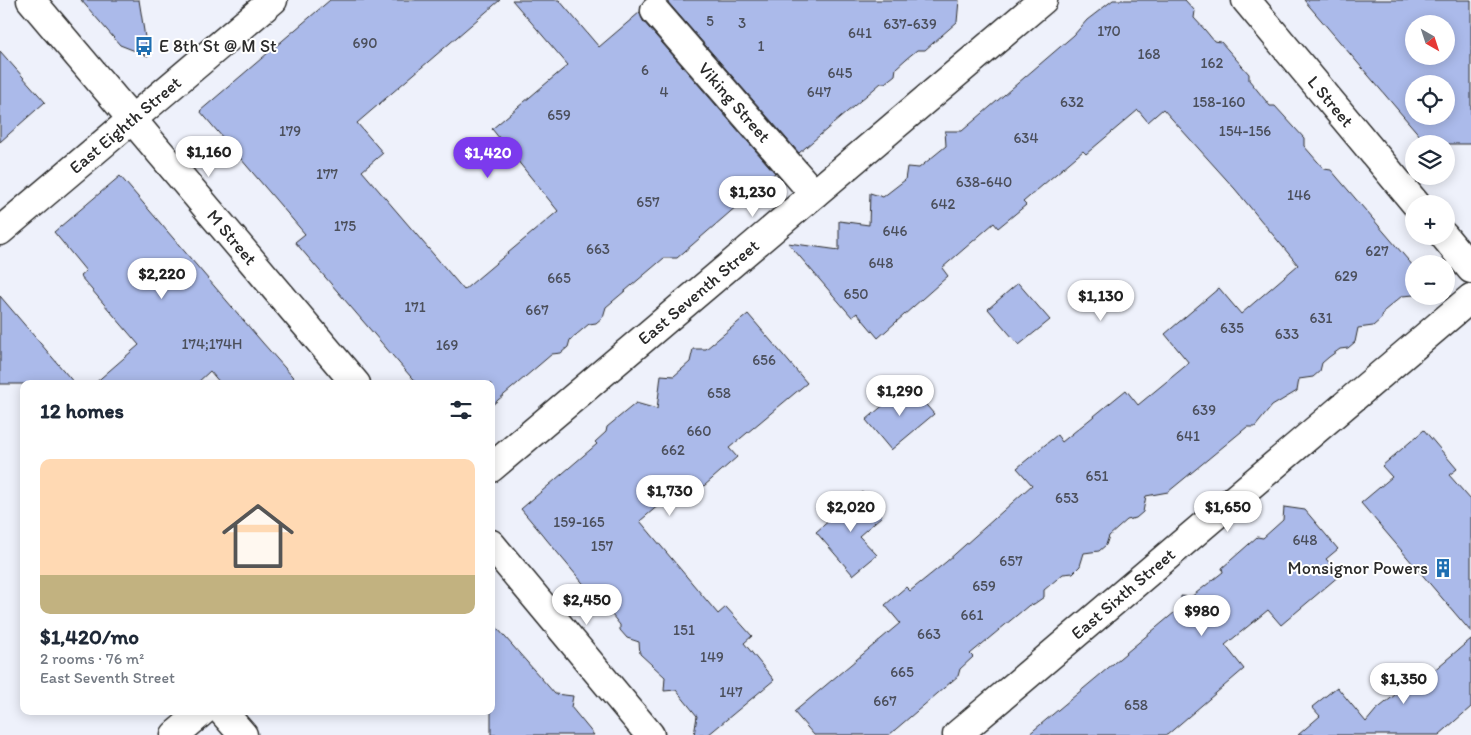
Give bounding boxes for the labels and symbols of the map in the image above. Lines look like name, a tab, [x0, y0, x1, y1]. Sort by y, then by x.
house number: 5	[706, 12, 714, 30]
house number: 3	[738, 14, 746, 32]
house number: 637-639	[883, 15, 937, 33]
north arrow	[1405, 15, 1455, 65]
house number: 170	[1097, 22, 1121, 40]
house number: 641	[848, 24, 872, 42]
house number: 690	[352, 34, 378, 52]
bus stop icon: E 8th St @ M St	[133, 35, 155, 57]
place label: E 8th St @ M St	[159, 35, 277, 57]
house number: 1	[758, 37, 765, 55]
house number: 168	[1137, 45, 1161, 63]
house number: 162	[1201, 54, 1223, 72]
street label: Viking Street	[693, 57, 775, 147]
house number: 6	[641, 61, 649, 79]
house number: 645	[828, 64, 853, 82]
street label: East Eighth Street	[65, 71, 186, 179]
street label: L Street	[1303, 71, 1359, 132]
house number: 4	[659, 83, 669, 101]
house number: 647	[807, 83, 832, 101]
house number: 632	[1060, 93, 1084, 111]
house number: 158-160	[1192, 93, 1246, 111]
house number: 659	[547, 106, 571, 124]
house number: 179	[279, 122, 301, 140]
house number: 154-156	[1219, 122, 1271, 140]
house number: 634	[1013, 129, 1039, 147]
pin: $1,160	[168, 136, 250, 178]
pin: $1,420	[447, 136, 529, 179]
house number: 177	[316, 165, 338, 183]
house number: 638-640	[956, 173, 1012, 191]
pin: $1,230	[712, 176, 794, 218]
house number: 146	[1287, 186, 1311, 204]
house number: 657	[636, 193, 660, 211]
house number: 642	[931, 195, 956, 213]
street label: M Street	[202, 205, 262, 270]
house number: 175	[334, 217, 356, 235]
house number: 646	[883, 222, 908, 240]
street label: East Seventh Street	[633, 234, 764, 350]
house number: 663	[586, 240, 610, 258]
house number: 627	[1365, 242, 1389, 260]
house number: 648	[868, 254, 894, 272]
pin: $2,220	[121, 258, 203, 300]
house number: 629	[1334, 267, 1358, 285]
house number: 665	[547, 269, 571, 287]
pin: $1,130	[1060, 280, 1142, 322]
house number: 650	[843, 285, 869, 303]
house number: 171	[404, 298, 426, 316]
house number: 667	[525, 301, 549, 319]
house number: 631	[1309, 309, 1333, 327]
house number: 635	[1220, 319, 1244, 337]
house number: 633	[1275, 325, 1299, 343]
house number: 174;174H	[182, 335, 242, 353]
house number: 169	[436, 336, 459, 354]
house number: 656	[752, 351, 776, 369]
pin: $1,290	[859, 374, 941, 417]
house number: 658	[707, 384, 731, 402]
house number: 639	[1192, 401, 1216, 419]
house number: 660	[686, 422, 712, 440]
house number: 641	[1176, 427, 1200, 445]
house number: 662	[661, 441, 685, 459]
house number: 651	[1086, 467, 1108, 485]
pin: $1,730	[629, 474, 711, 517]
house number: 653	[1055, 489, 1079, 507]
pin: $2,020	[810, 490, 892, 533]
pin: $1,650	[1187, 490, 1269, 533]
house number: 159-165	[553, 513, 605, 531]
house number: 648	[1292, 531, 1318, 549]
house number: 157	[591, 537, 614, 555]
street label: East Sixth Street	[1067, 543, 1180, 644]
house number: 657	[999, 552, 1023, 570]
place label: Monsignor Powers	[1288, 557, 1428, 579]
building icon: Monsignor Powers	[1432, 557, 1454, 579]
house number: 659	[972, 577, 996, 595]
pin: $2,450	[546, 584, 628, 626]
pin: $980	[1172, 594, 1232, 637]
house number: 661	[961, 606, 983, 624]
house number: 151	[673, 621, 695, 639]
house number: 663	[917, 625, 941, 643]
house number: 149	[700, 648, 724, 666]
pin: $1,350	[1363, 662, 1445, 705]
house number: 665	[890, 663, 914, 681]
house number: 147	[719, 683, 743, 701]
house number: 667	[873, 692, 897, 710]
house number: 658	[1124, 696, 1148, 714]

